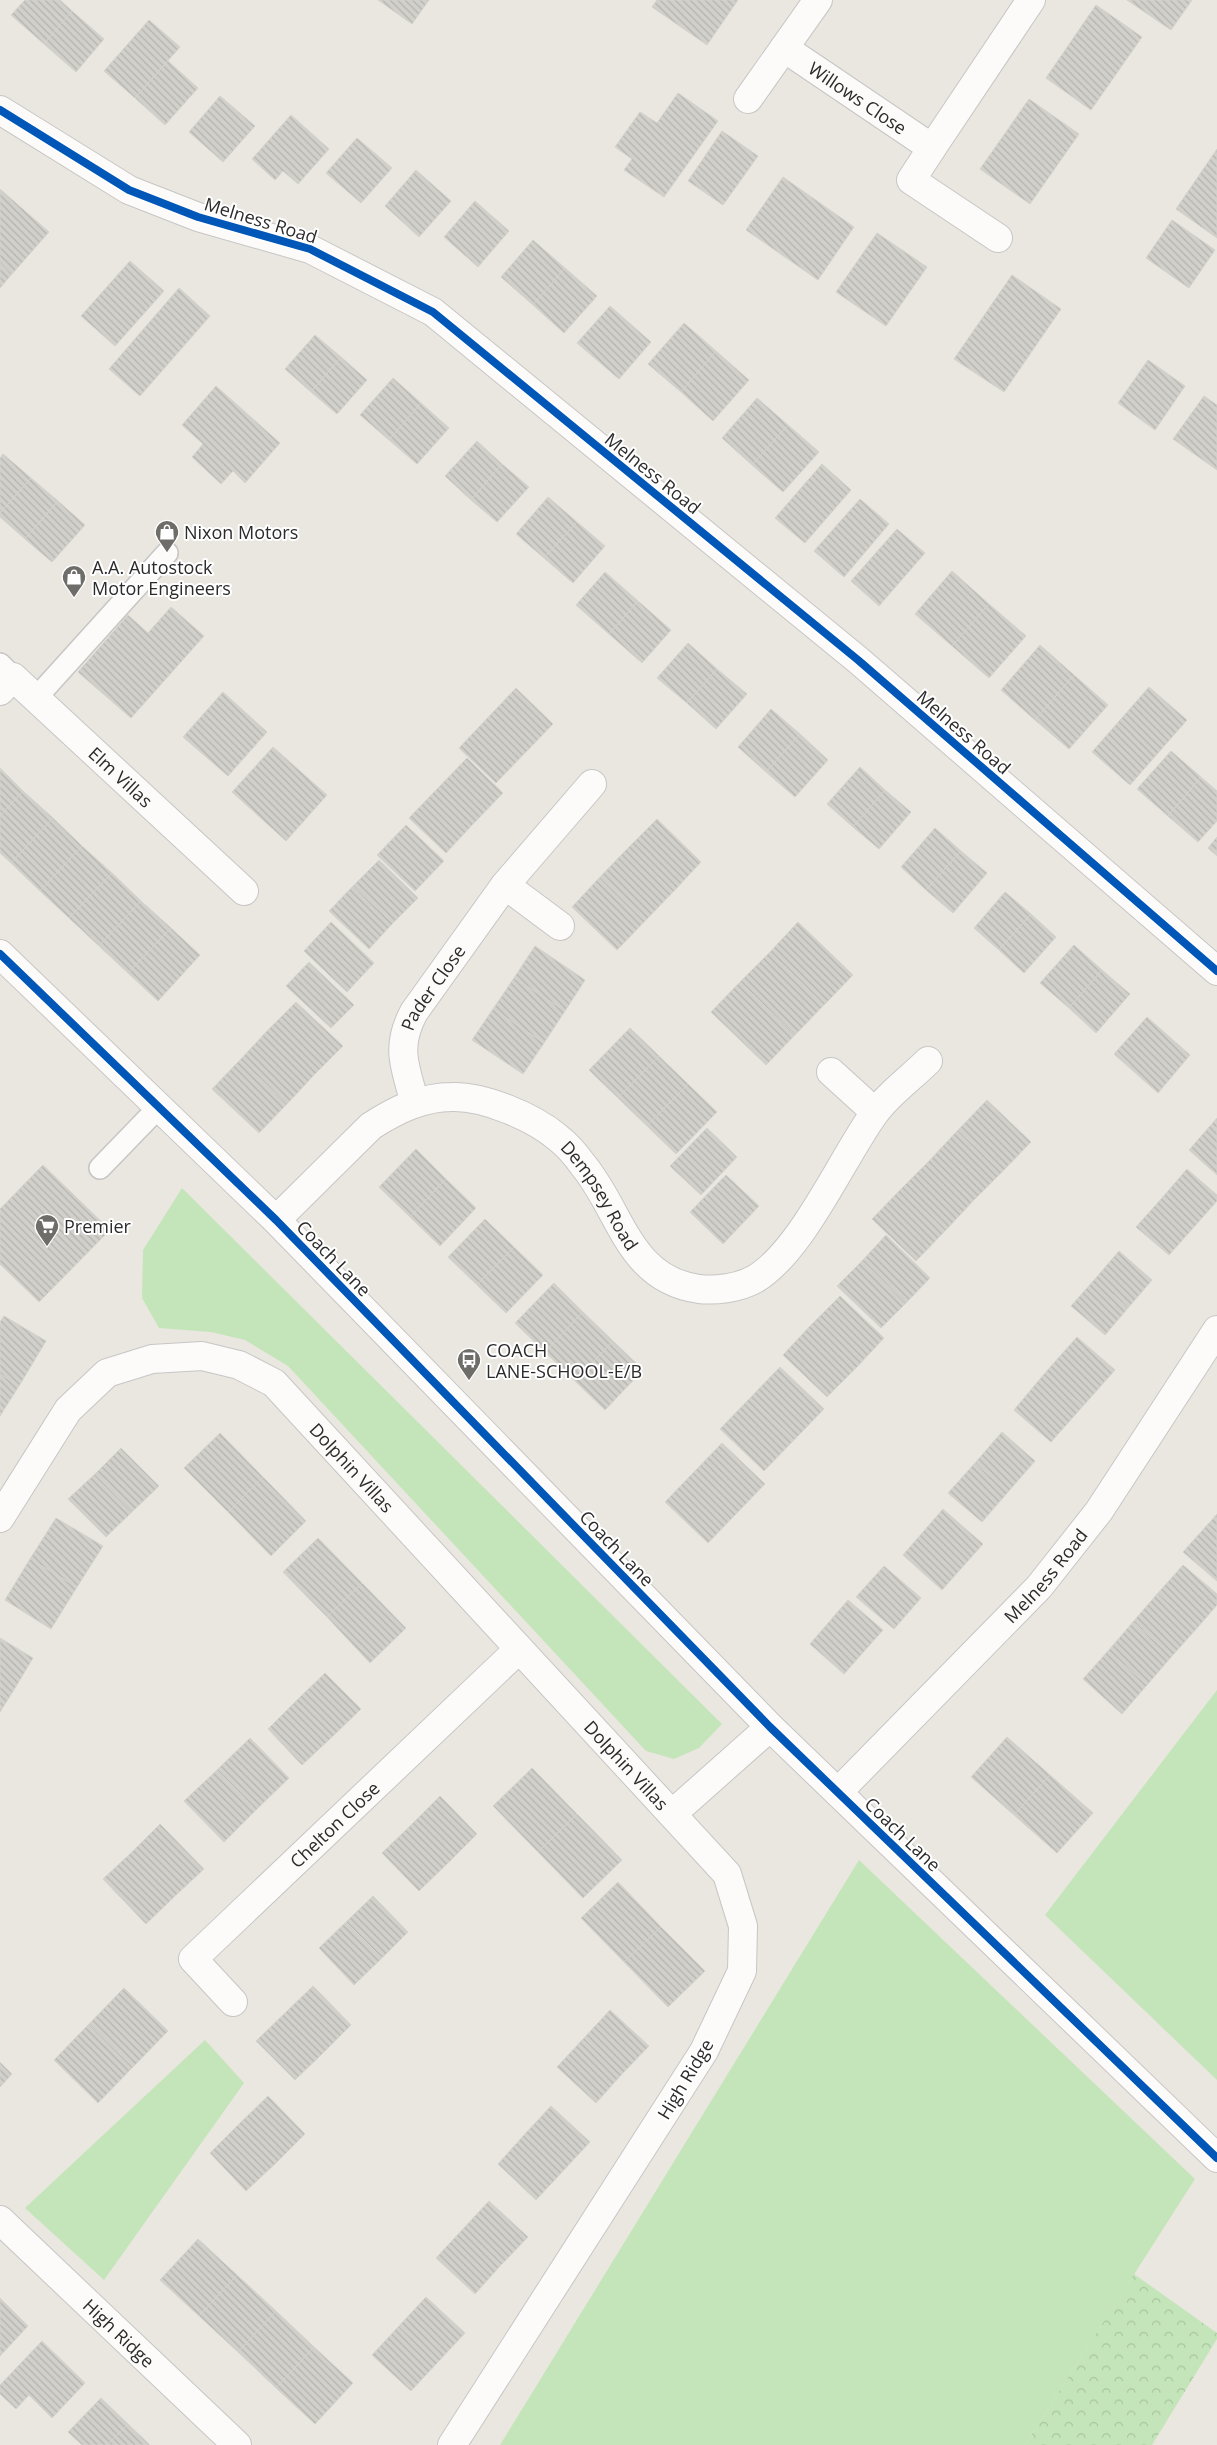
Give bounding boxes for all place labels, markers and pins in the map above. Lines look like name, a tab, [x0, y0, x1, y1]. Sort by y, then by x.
shop icon: Nixon Motors	[154, 519, 180, 553]
place label: Nixon Motors	[184, 520, 298, 544]
place label: A.A. Autostock Motor Engineers	[92, 555, 231, 600]
shop icon: A.A. Autostock Motor Engineers	[61, 564, 87, 598]
supermarket icon: Premier	[34, 1213, 60, 1247]
place label: Premier	[64, 1214, 132, 1238]
place label: COACH LANE-SCHOOL-E/B	[486, 1338, 642, 1383]
bus stop icon: COACH LANE-SCHOOL-E/B	[456, 1347, 482, 1381]

